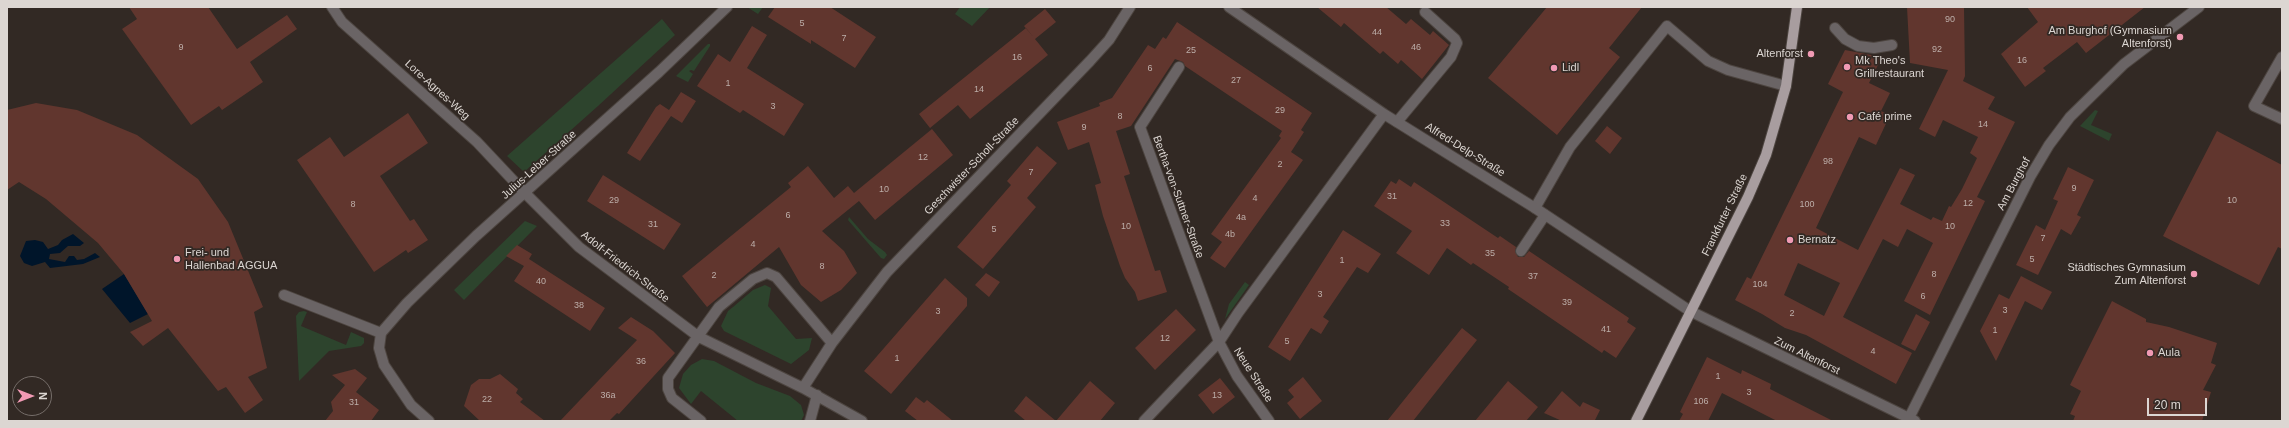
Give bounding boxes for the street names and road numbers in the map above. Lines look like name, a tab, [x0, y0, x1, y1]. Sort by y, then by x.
street label: Lore-Agnes-Weg	[402, 57, 472, 123]
street label: Geschwister-Scholl-Straße	[922, 114, 1022, 218]
street label: Alfred-Delp-Straße	[1423, 120, 1507, 180]
street label: Julius-Leber-Straße	[499, 128, 579, 202]
street label: Bertha-von-Suttner-Straße	[1150, 134, 1206, 260]
street label: Am Burghof	[1995, 155, 2033, 213]
street label: Frankfurter Straße	[1699, 172, 1751, 258]
street label: Adolf-Friedrich-Straße	[578, 228, 672, 306]
street label: Zum Altenforst	[1772, 334, 1842, 378]
street label: Neue Straße	[1230, 345, 1276, 405]

